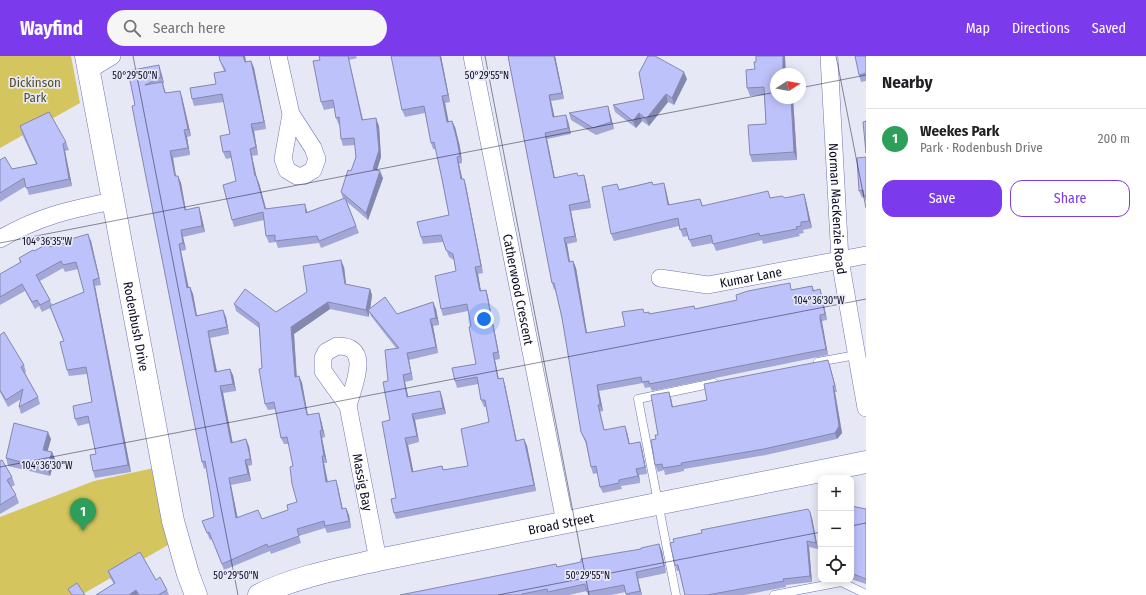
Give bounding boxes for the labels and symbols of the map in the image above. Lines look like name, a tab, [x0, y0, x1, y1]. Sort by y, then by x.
north arrow	[770, 68, 806, 104]
text: 50°29'50"N	[112, 70, 158, 82]
text: 50°29'55"N	[465, 70, 509, 82]
park label: Dickinson Park	[9, 75, 61, 105]
street label: Norman MacKenzie Road	[826, 143, 850, 276]
street label: Catherwood Crescent	[500, 233, 537, 347]
text: 104°36'35"W	[22, 236, 73, 248]
street label: Kumar Lane	[718, 264, 783, 290]
street label: Rodenbush Drive	[121, 280, 152, 372]
text: 104°36'30"W	[794, 295, 845, 307]
your location	[474, 309, 494, 329]
street label: Massig Bay	[350, 452, 376, 512]
text: 104°36'30"W	[22, 460, 73, 472]
pin: 1	[70, 498, 96, 531]
street label: Broad Street	[527, 509, 596, 537]
text: 50°29'50"N	[213, 570, 259, 582]
text: 50°29'55"N	[566, 570, 610, 582]

